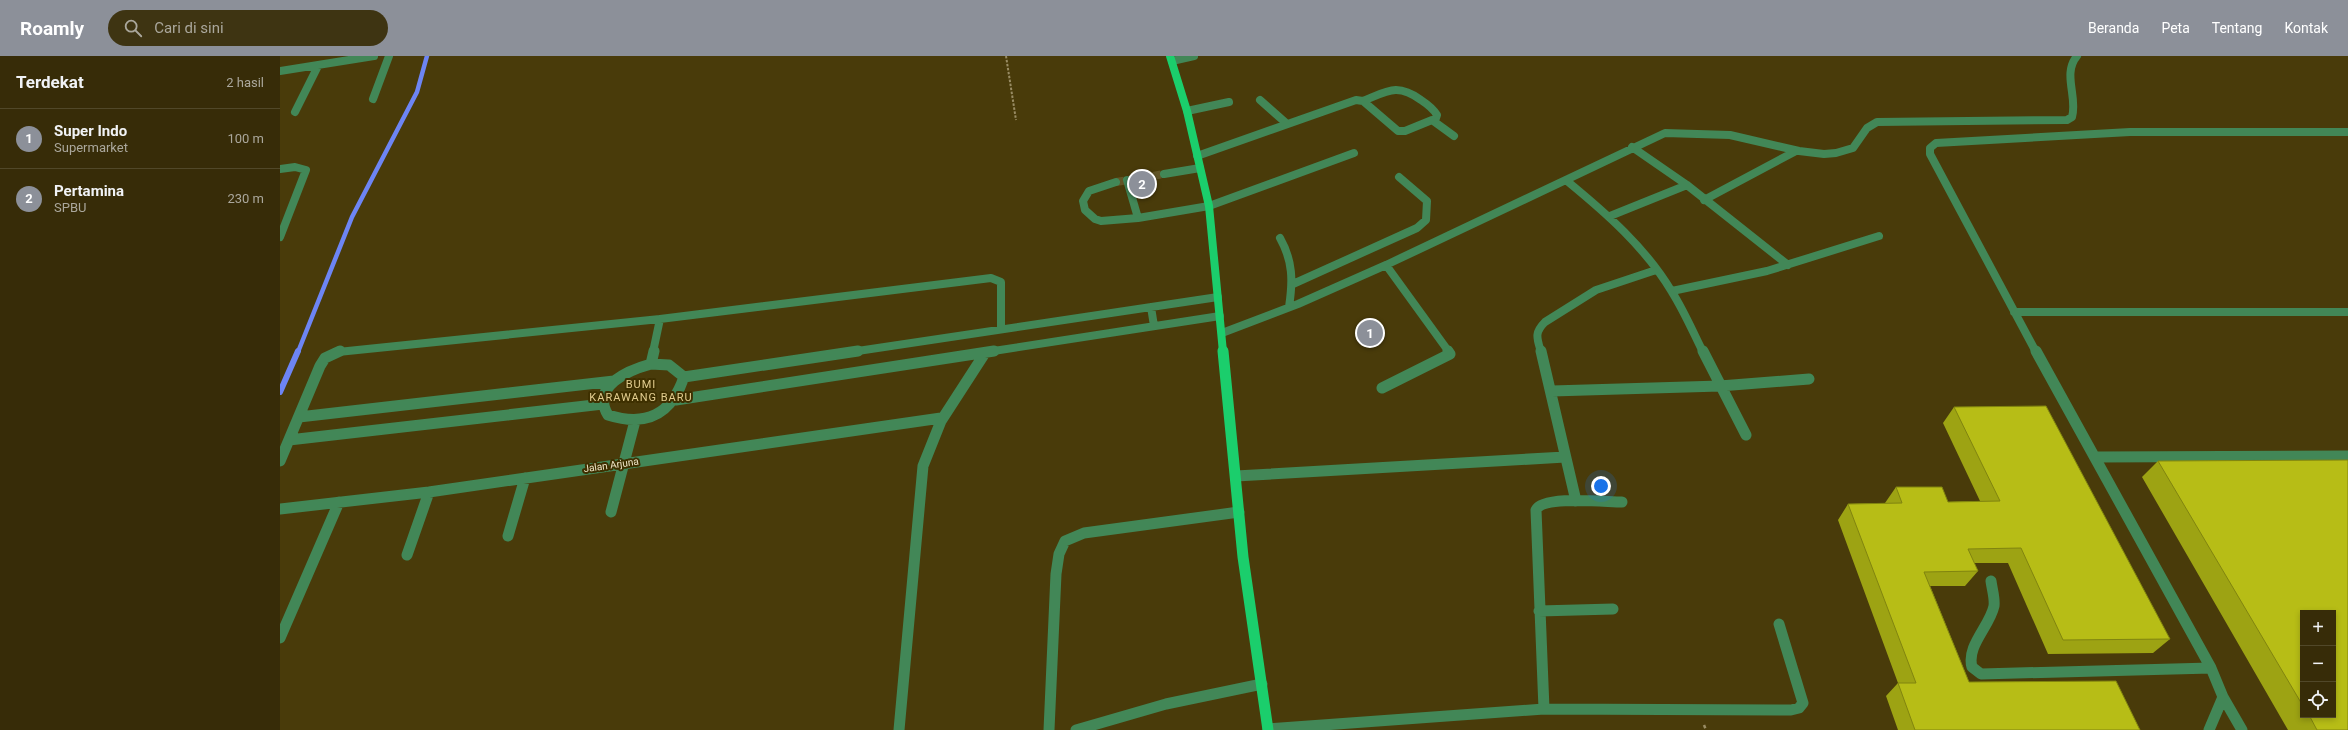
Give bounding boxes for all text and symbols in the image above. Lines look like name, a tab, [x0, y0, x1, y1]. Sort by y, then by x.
search box	[108, 10, 388, 46]
text: Roamly	[20, 17, 84, 40]
icon: search	[122, 17, 144, 39]
text: Cari di sini	[154, 19, 224, 37]
text: Beranda	[2088, 20, 2139, 36]
text: Peta	[2161, 20, 2190, 36]
text: Tentang	[2212, 20, 2262, 36]
text: Kontak	[2284, 20, 2328, 36]
text: Terdekat	[16, 72, 84, 92]
text: 2 hasil	[226, 75, 264, 90]
text: Super Indo	[54, 122, 127, 140]
text: 1	[25, 131, 33, 146]
text: 100 m	[227, 131, 264, 146]
text: Supermarket	[54, 140, 128, 155]
pin: 2	[1129, 169, 1155, 199]
text: Pertamina	[54, 182, 124, 200]
text: 2	[25, 191, 33, 206]
text: 230 m	[227, 191, 264, 206]
text: SPBU	[54, 200, 86, 215]
pin: 1	[1357, 318, 1383, 348]
district label: BUMI KARAWANG BARU	[589, 378, 693, 404]
street label: Jalan Arjuna	[583, 456, 639, 474]
your location	[1591, 476, 1611, 496]
map controls	[2300, 610, 2336, 718]
button: +	[2300, 610, 2336, 646]
button: −	[2300, 646, 2336, 682]
button: locate	[2300, 682, 2336, 718]

